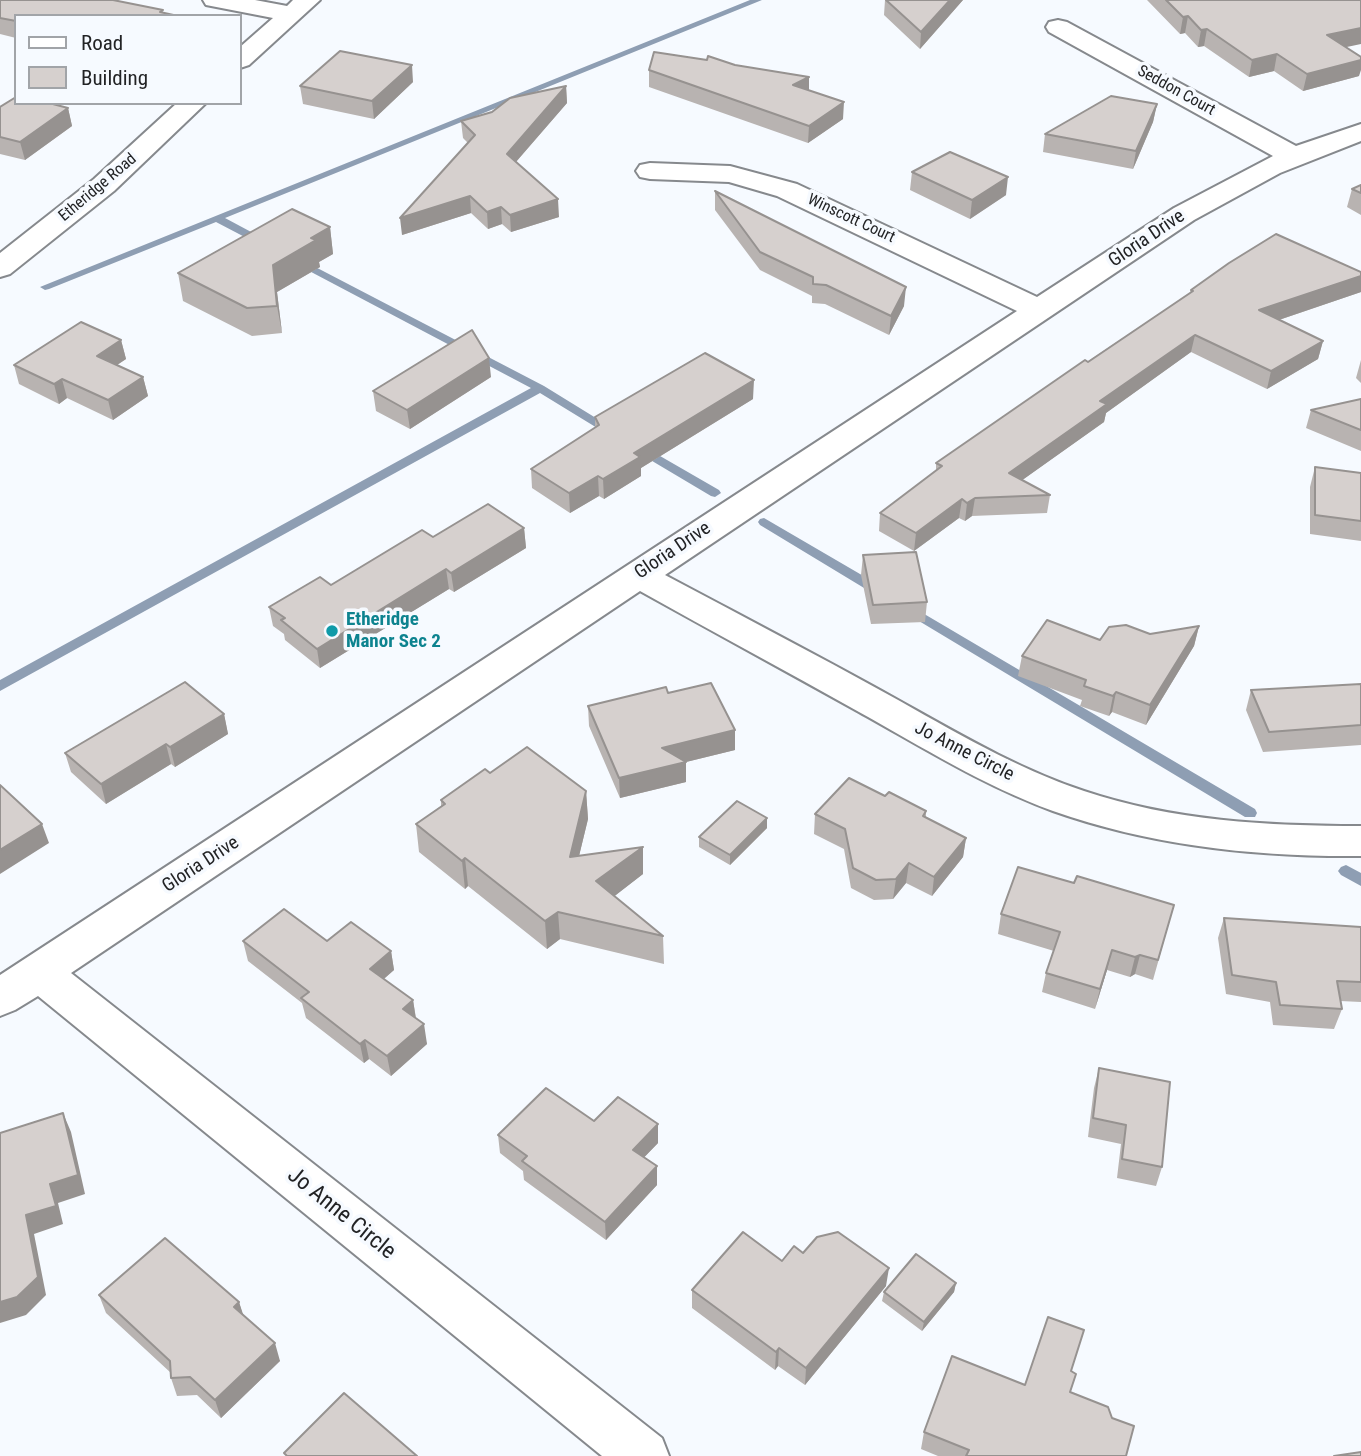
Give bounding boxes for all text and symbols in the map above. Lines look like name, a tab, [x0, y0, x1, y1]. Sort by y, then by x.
legend	[14, 14, 242, 105]
text: Road	[81, 31, 123, 55]
street label: Seddon Court	[1134, 62, 1218, 120]
text: Building	[81, 66, 148, 90]
street label: Etheridge Road	[55, 150, 141, 226]
street label: Winscott Court	[804, 190, 898, 248]
street label: Gloria Drive	[1105, 205, 1189, 273]
street label: Gloria Drive	[631, 517, 715, 585]
place label: Etheridge Manor Sec 2	[346, 609, 441, 653]
marker: Etheridge Manor Sec 2	[324, 623, 340, 639]
street label: Jo Anne Circle	[910, 717, 1018, 787]
street label: Gloria Drive	[158, 832, 244, 898]
street label: Jo Anne Circle	[281, 1162, 401, 1266]

